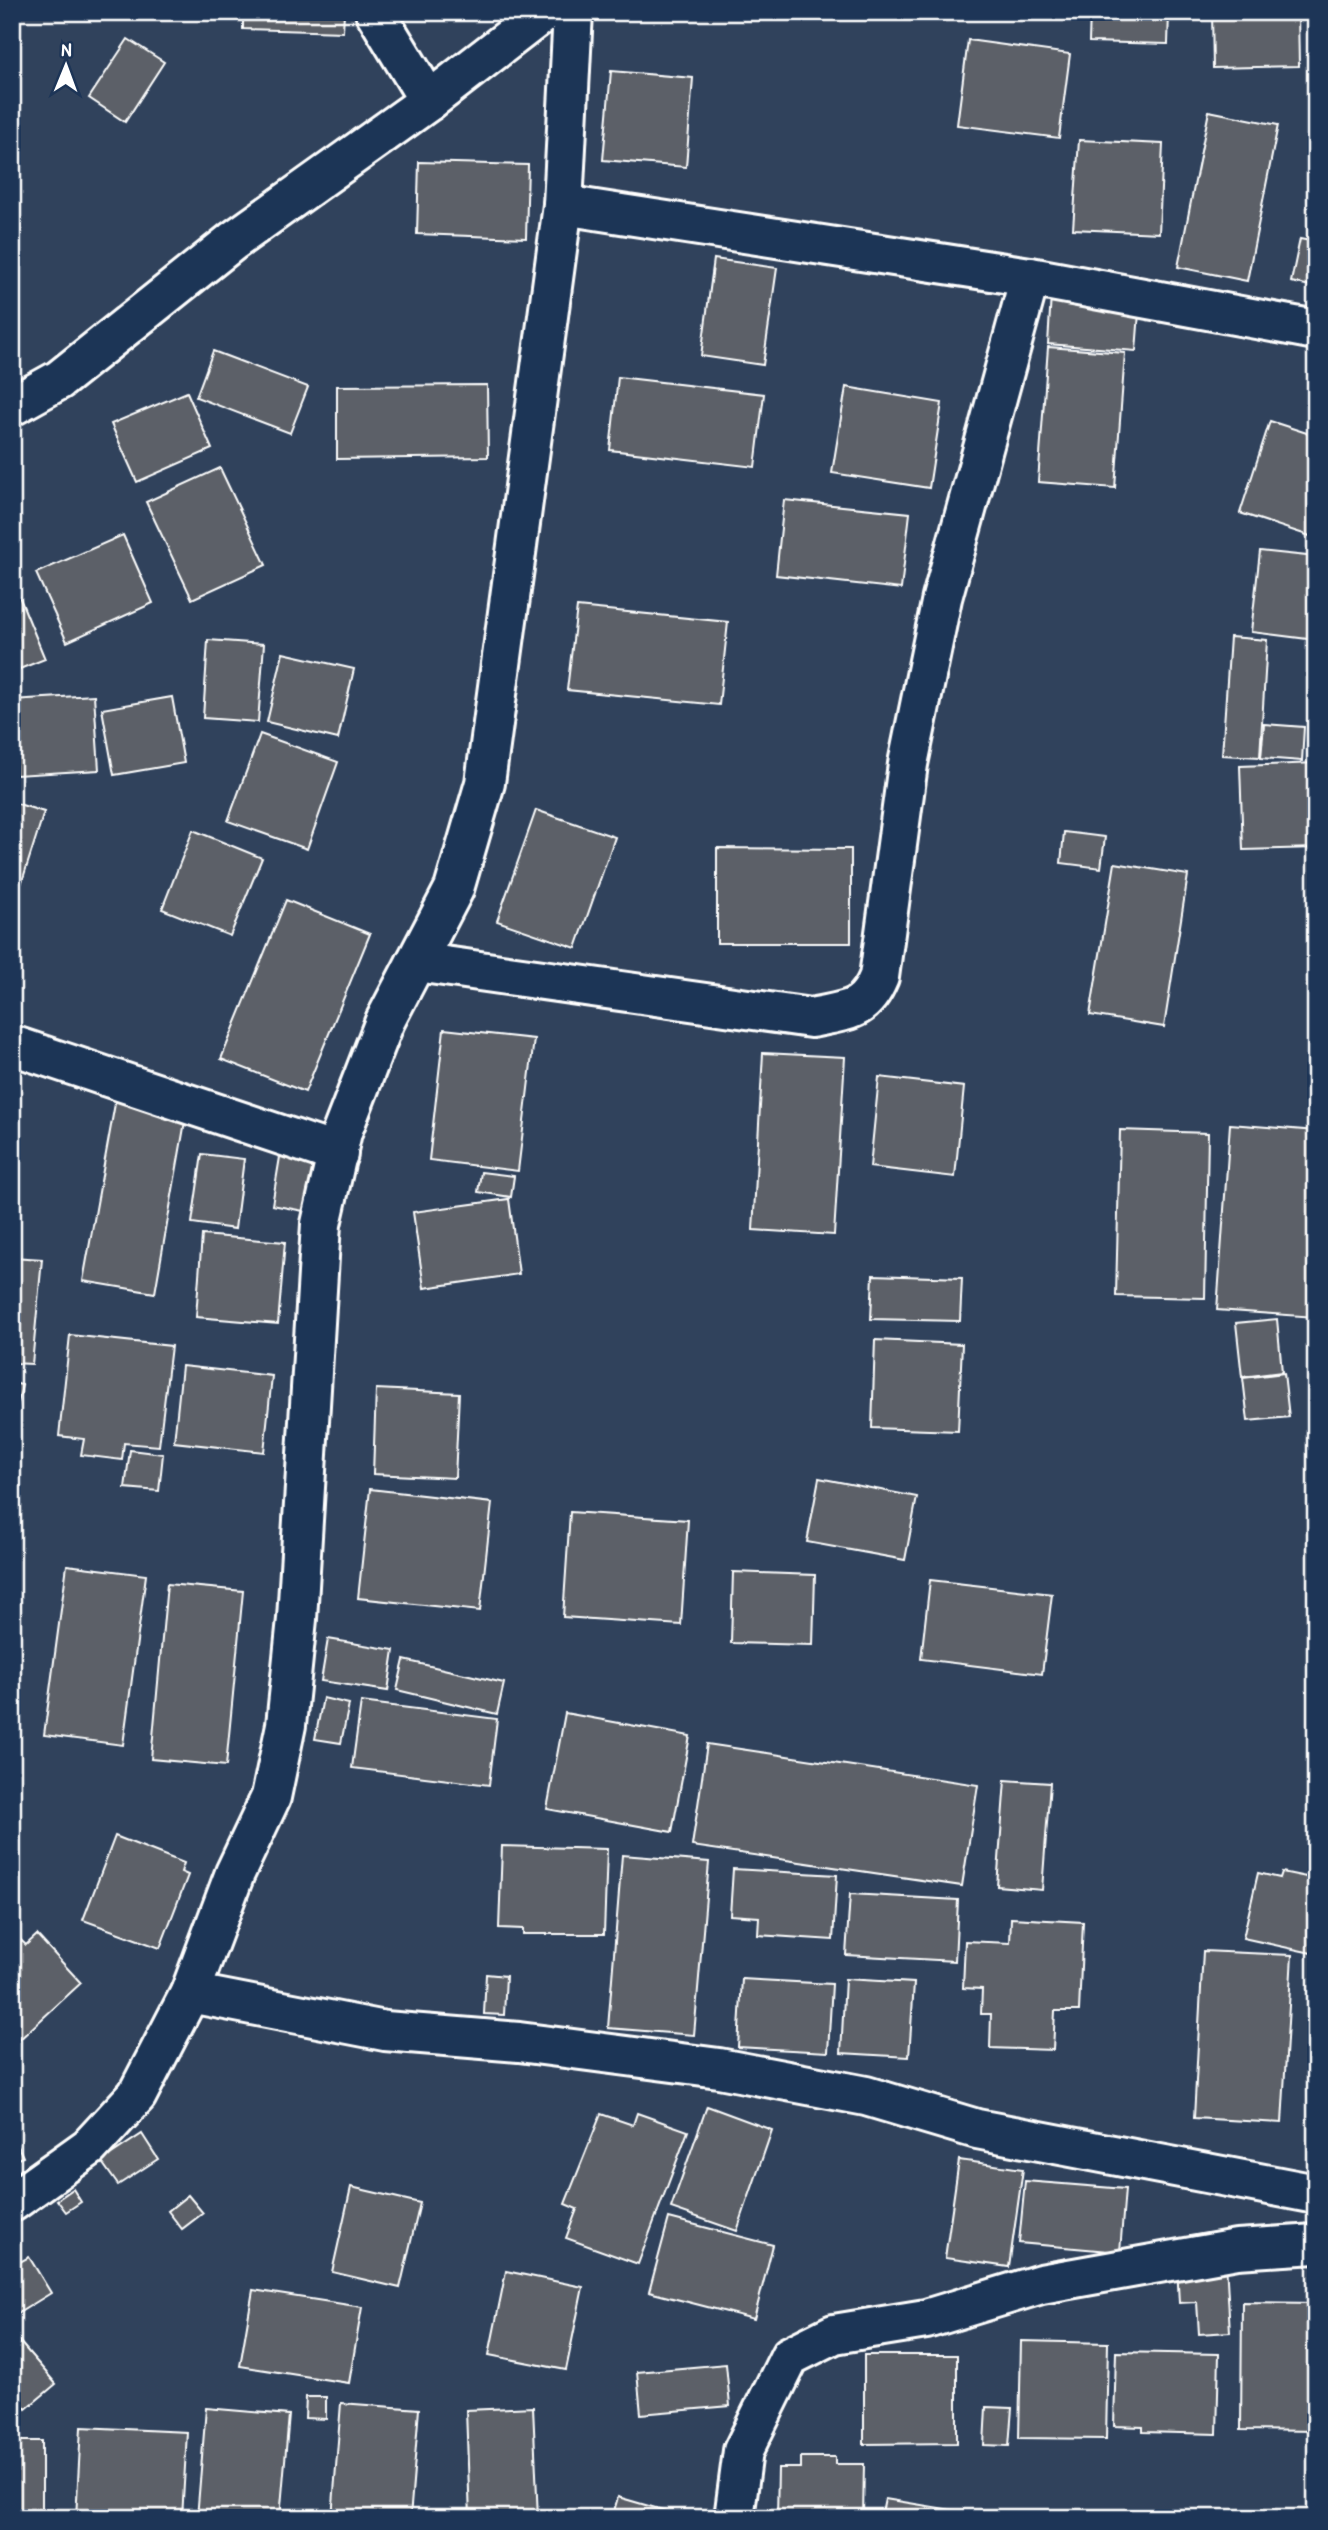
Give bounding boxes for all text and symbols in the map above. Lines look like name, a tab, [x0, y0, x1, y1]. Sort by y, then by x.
north arrow	[32, 32, 102, 102]
text: N	[61, 36, 72, 62]

